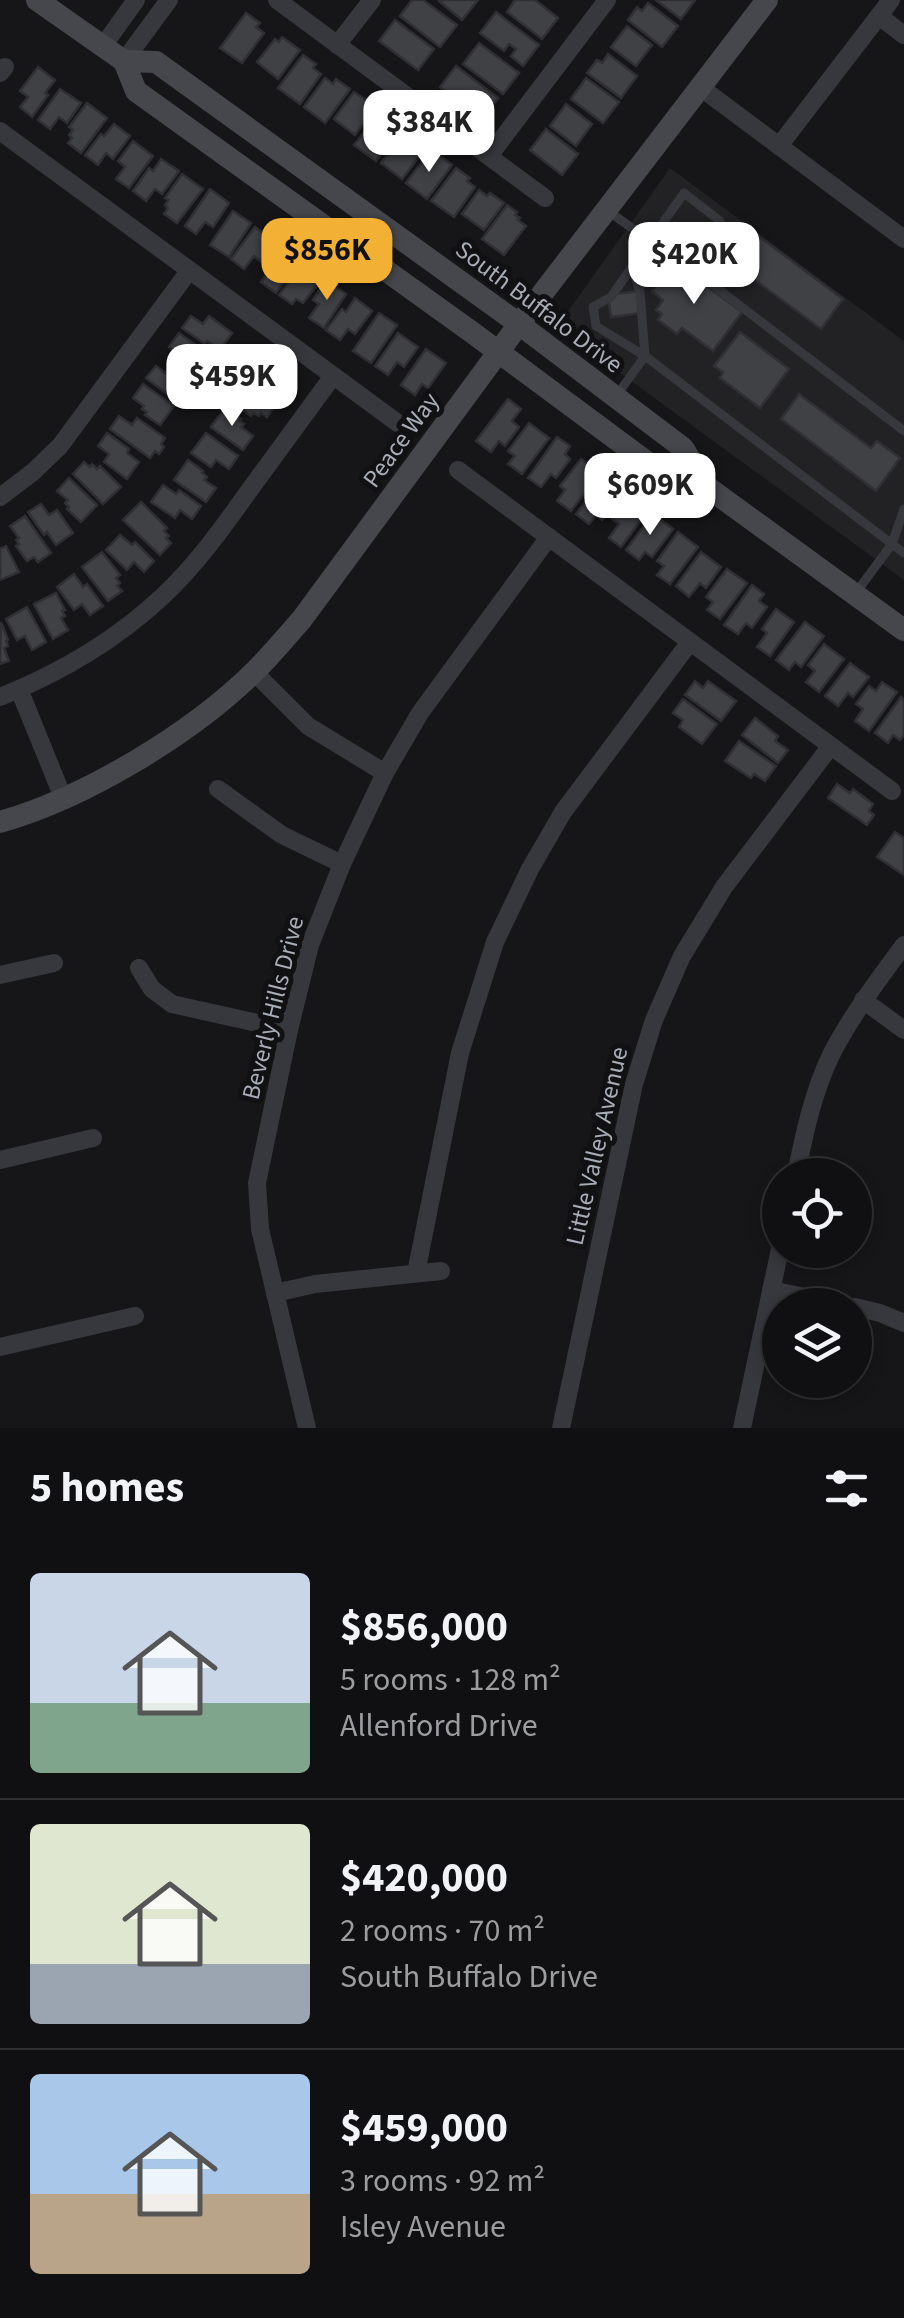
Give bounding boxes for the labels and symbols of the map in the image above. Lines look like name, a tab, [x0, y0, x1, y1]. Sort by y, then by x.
pin: $384K	[359, 90, 499, 175]
pin: $856K	[257, 218, 397, 303]
pin: $420K	[624, 222, 764, 307]
street label: South Buffalo Drive	[448, 232, 630, 382]
pin: $459K	[162, 344, 302, 429]
street label: Peace Way	[354, 385, 448, 495]
pin: $609K	[580, 453, 720, 538]
street label: Beverly Hills Drive	[233, 913, 313, 1103]
street label: Little Valley Avenue	[557, 1043, 637, 1249]

